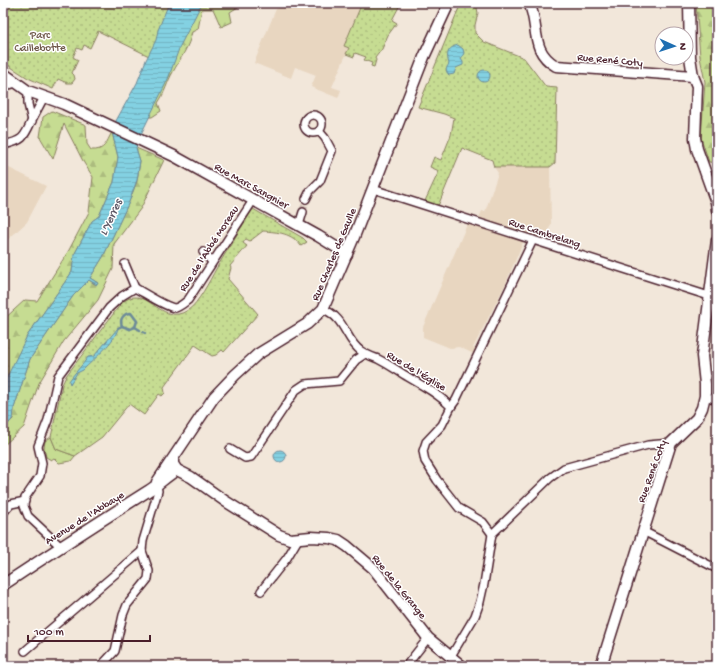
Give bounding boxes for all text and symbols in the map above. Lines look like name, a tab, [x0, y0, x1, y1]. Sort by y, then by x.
north arrow	[654, 26, 694, 66]
park label: Parc Caillebotte	[14, 30, 66, 55]
text: N	[676, 43, 688, 50]
street label: Rue René Coty	[577, 52, 644, 70]
street label: Rue Marc Sangnier	[212, 161, 291, 213]
water label: L'Yerres	[97, 196, 127, 238]
street label: Rue de l'Abbé Moreau	[177, 204, 242, 294]
street label: Rue Charles de Gaulle	[310, 206, 360, 303]
street label: Rue Cambrelang	[507, 217, 582, 251]
street label: Rue de l'Église	[384, 349, 448, 394]
street label: Rue René Coty	[636, 438, 670, 505]
street label: Avenue de l'Abbaye	[43, 489, 127, 548]
street label: Rue de la Grange	[369, 553, 428, 622]
scale bar	[28, 617, 150, 643]
text: 100 m	[33, 626, 64, 640]

